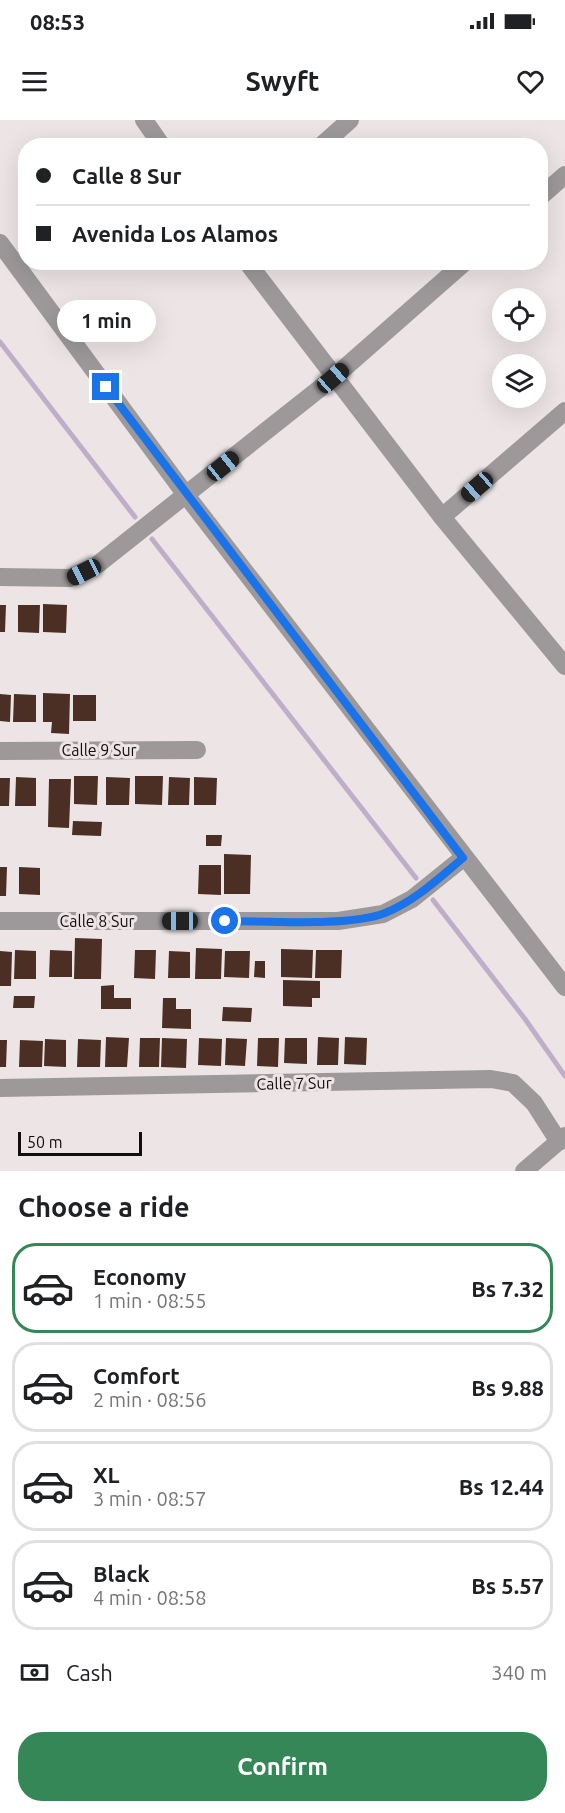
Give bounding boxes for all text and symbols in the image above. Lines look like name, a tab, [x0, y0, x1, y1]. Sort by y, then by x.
text: 08:53	[30, 9, 85, 34]
icon: menu	[18, 65, 51, 98]
icon: heart	[514, 65, 547, 98]
text: Swyft	[246, 66, 319, 96]
text: Calle 8 Sur	[72, 163, 181, 188]
text: Avenida Los Alamos	[72, 221, 278, 246]
map controls	[492, 288, 546, 408]
button: locate	[492, 288, 546, 342]
callout: 1 min	[57, 300, 156, 342]
text: 1 min	[81, 309, 132, 332]
button: layers	[492, 354, 546, 408]
car	[314, 359, 352, 397]
route end	[92, 373, 119, 400]
car	[203, 448, 243, 484]
car	[458, 468, 496, 506]
car	[64, 556, 104, 588]
street label: Calle 9 Sur	[61, 741, 137, 759]
route start	[211, 907, 238, 934]
street label: Calle 8 Sur	[59, 912, 135, 930]
car	[162, 912, 198, 930]
street label: Calle 7 Sur	[256, 1073, 332, 1093]
scale bar	[18, 1129, 142, 1156]
text: 50 m	[27, 1133, 63, 1151]
text: Choose a ride	[18, 1192, 190, 1222]
icon: car	[21, 1261, 75, 1315]
text: Economy	[93, 1264, 186, 1289]
text: Bs 7.32	[471, 1276, 544, 1301]
text: 1 min · 08:55	[93, 1289, 207, 1312]
icon: car	[21, 1360, 75, 1414]
text: Comfort	[93, 1363, 180, 1388]
text: Bs 9.88	[471, 1375, 544, 1400]
text: 2 min · 08:56	[93, 1388, 207, 1411]
icon: car	[21, 1459, 75, 1513]
text: XL	[93, 1462, 120, 1487]
text: Bs 12.44	[459, 1474, 544, 1499]
text: 3 min · 08:57	[93, 1487, 207, 1510]
icon: car	[21, 1558, 75, 1612]
text: Black	[93, 1561, 150, 1586]
text: Bs 5.57	[471, 1573, 544, 1598]
text: 4 min · 08:58	[93, 1586, 207, 1609]
icon: cash	[18, 1656, 51, 1689]
text: Cash	[66, 1660, 113, 1685]
text: 340 m	[491, 1661, 547, 1684]
button: Confirm	[18, 1732, 547, 1801]

